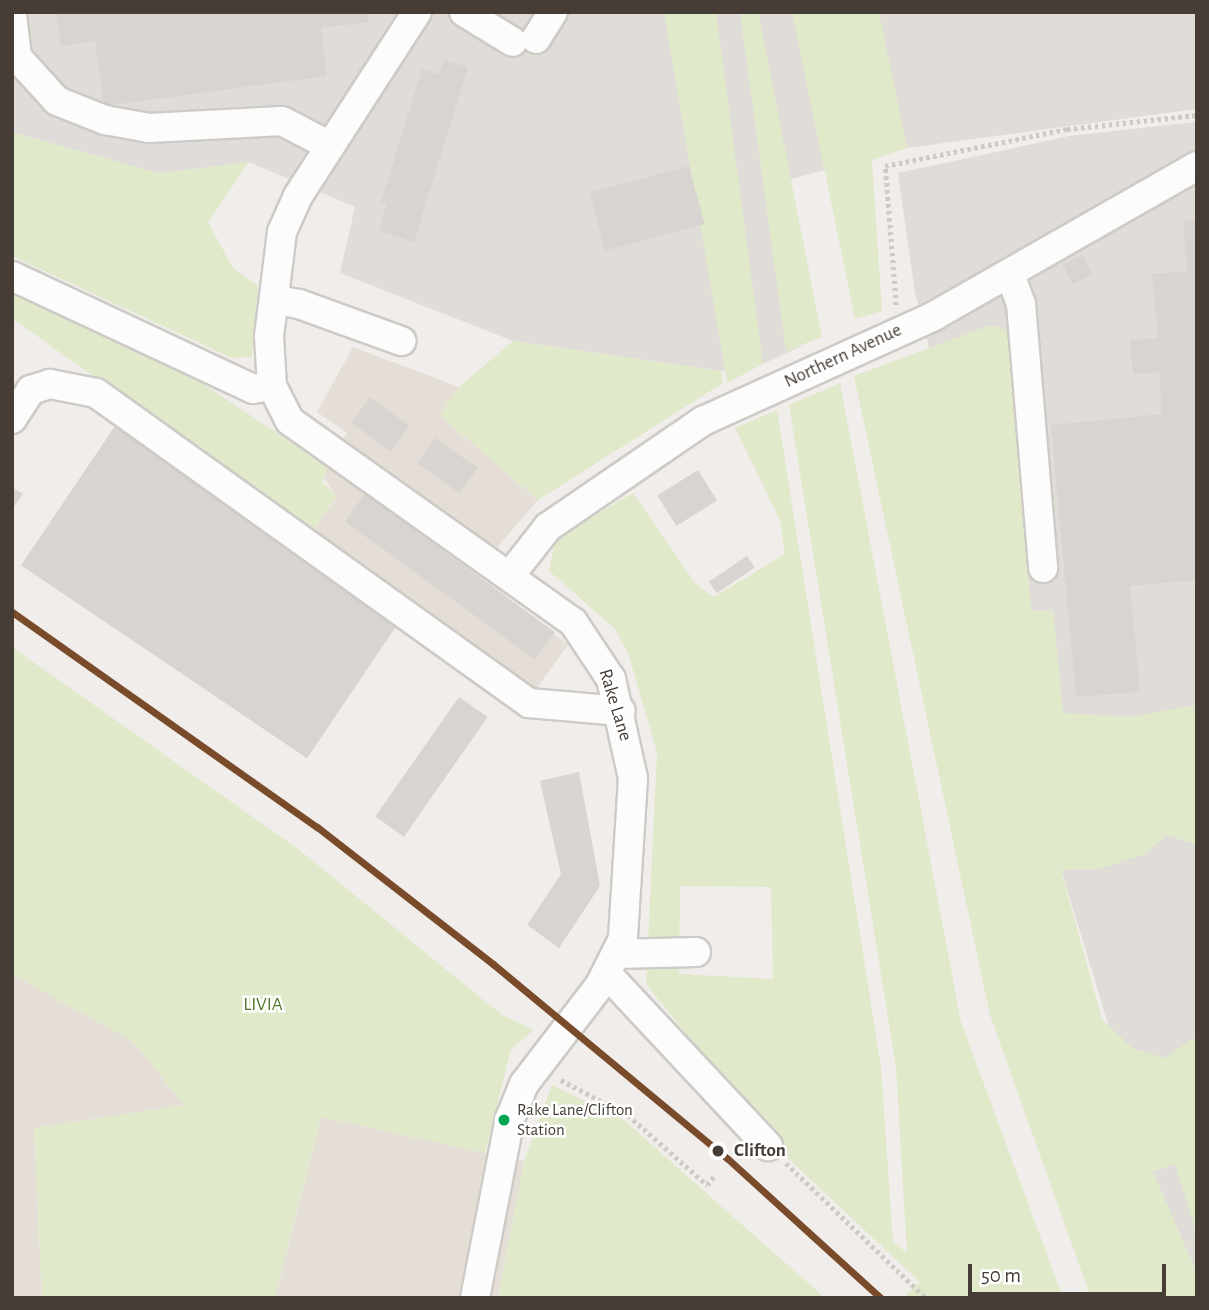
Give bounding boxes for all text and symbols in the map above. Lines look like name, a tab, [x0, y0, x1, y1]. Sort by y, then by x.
street label: Northern Avenue	[781, 319, 905, 393]
street label: Rake Lane	[593, 666, 637, 744]
park label: LIVIA	[243, 994, 283, 1016]
place label: Rake Lane/Clifton Station	[517, 1100, 633, 1140]
marker: Rake Lane/Clifton Station	[497, 1113, 511, 1127]
place label: Clifton	[734, 1140, 786, 1162]
marker: Clifton	[708, 1141, 728, 1161]
scale bar	[971, 1250, 1169, 1294]
text: 50 m	[981, 1265, 1021, 1286]

